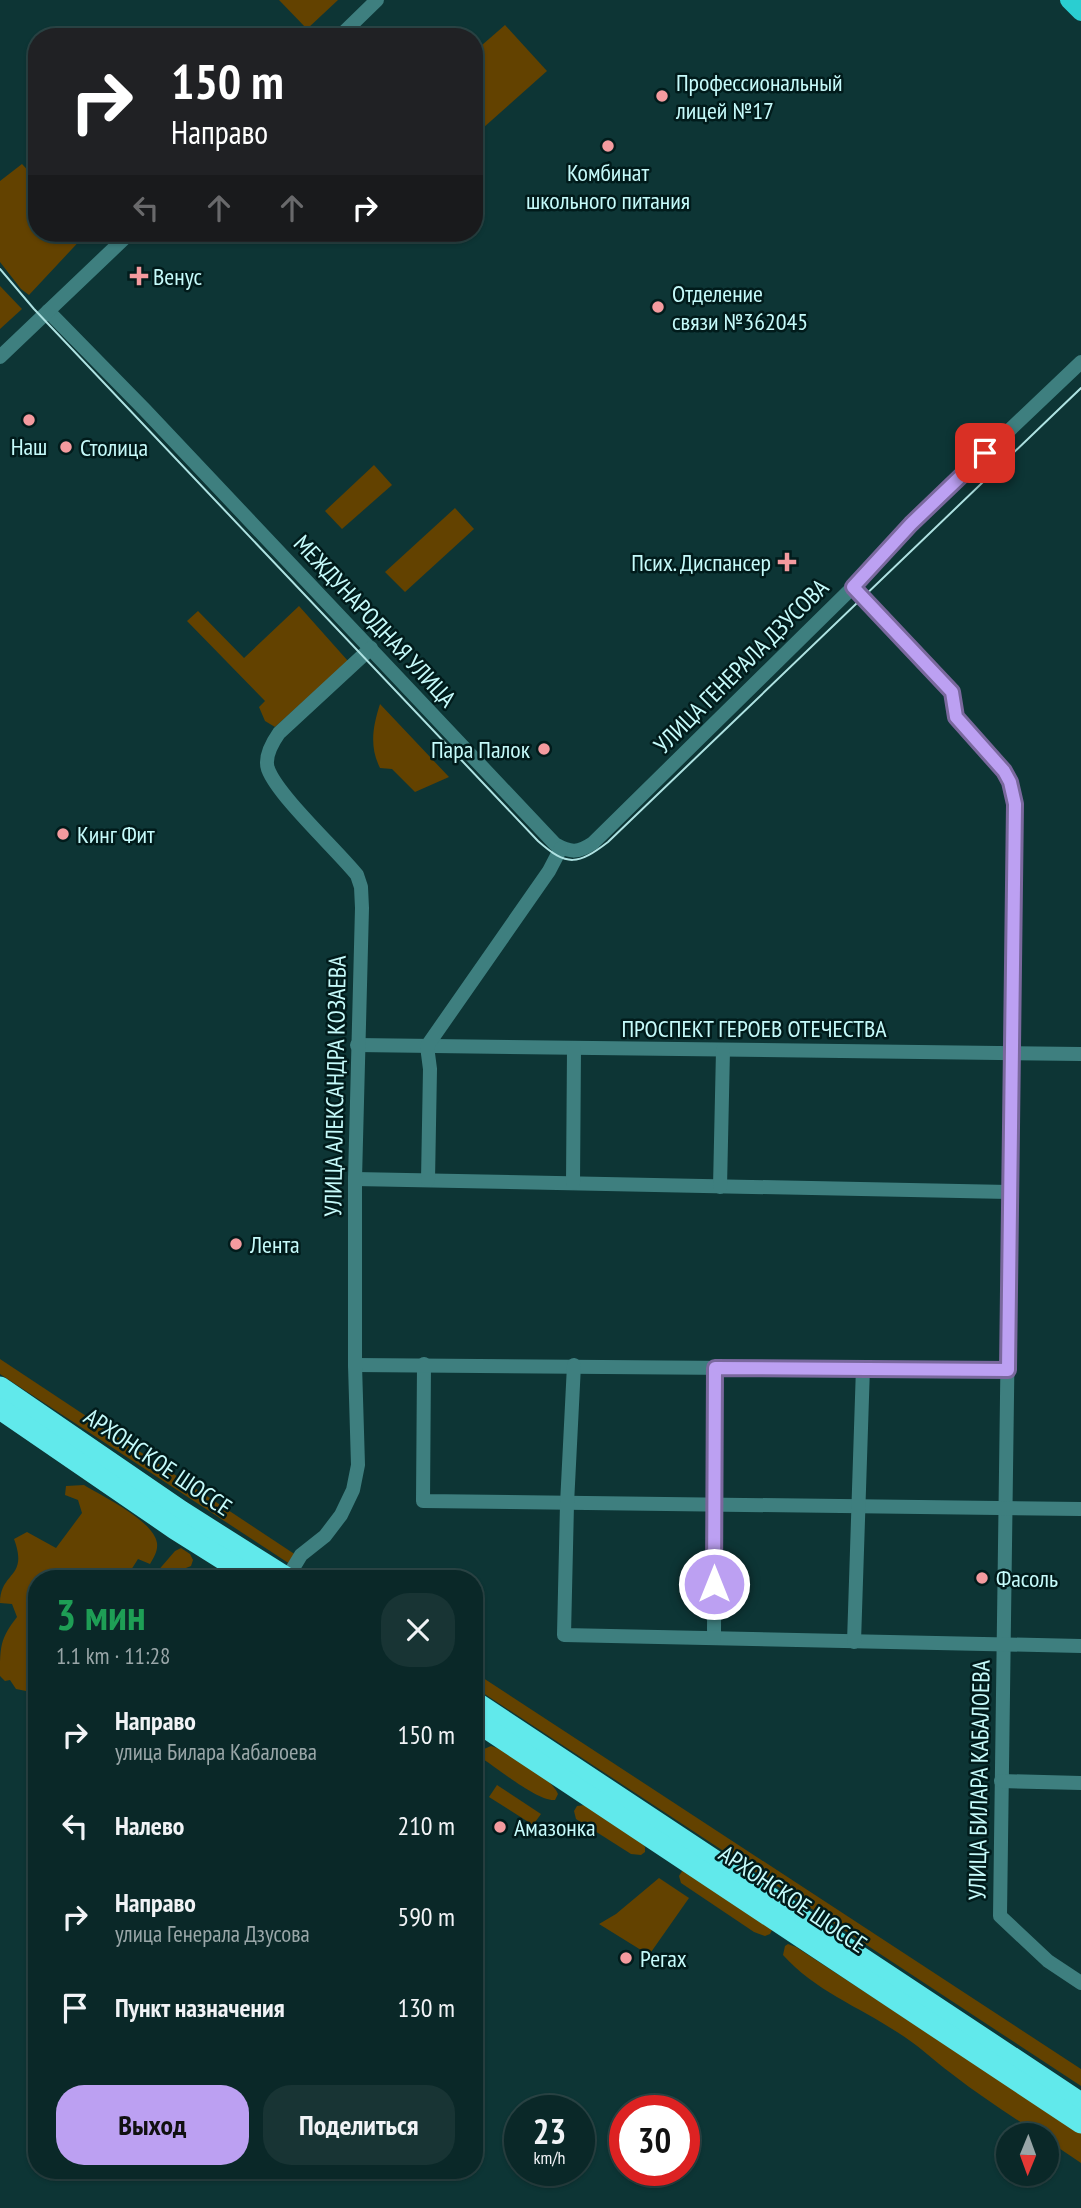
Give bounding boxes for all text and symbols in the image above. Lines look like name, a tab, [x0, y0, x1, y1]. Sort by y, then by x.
text: 150 m	[171, 49, 284, 113]
icon: right	[56, 56, 147, 147]
place label: Профессиональный лицей №17	[675, 67, 843, 126]
marker: Профессиональный лицей №17	[654, 88, 670, 104]
text: Направо	[171, 111, 268, 153]
marker: Комбинат школьного питания	[600, 138, 616, 154]
place label: Комбинат школьного питания	[526, 157, 690, 216]
icon: left	[127, 189, 165, 227]
icon: ahead	[200, 189, 238, 227]
icon: ahead	[273, 189, 311, 227]
icon: right	[346, 189, 384, 227]
place label: Венус	[153, 261, 203, 292]
marker: Венус	[131, 268, 147, 284]
place label: Отделение связи №362045	[672, 278, 808, 337]
marker: Отделение связи №362045	[650, 299, 666, 315]
marker: Наш	[21, 412, 37, 428]
pin	[955, 423, 1015, 483]
place label: Наш	[11, 431, 47, 462]
place label: Столица	[80, 432, 148, 463]
icon: arrive	[966, 434, 1004, 472]
marker: Столица	[58, 439, 74, 455]
street label: МЕЖДУНАРОДНАЯ УЛИЦА	[287, 528, 463, 714]
place label: Псих. Диспансер	[631, 547, 771, 578]
marker: Псих. Диспансер	[777, 552, 797, 572]
street label: УЛИЦА ГЕНЕРАЛА ДЗУСОВА	[647, 572, 835, 760]
place label: Пара Палок	[431, 734, 531, 765]
marker: Пара Палок	[536, 741, 552, 757]
place label: Кинг Фит	[77, 819, 155, 850]
marker: Кинг Фит	[55, 826, 71, 842]
street label: УЛИЦА АЛЕКСАНДРА КОЗАЕВА	[317, 955, 353, 1217]
street label: ПРОСПЕКТ ГЕРОЕВ ОТЕЧЕСТВА	[621, 1013, 887, 1044]
place label: Лента	[249, 1229, 300, 1260]
marker: Лента	[228, 1236, 244, 1252]
street label: АРХОНСКОЕ ШОССЕ	[78, 1401, 238, 1523]
position arrow	[677, 1547, 751, 1621]
place label: Фасоль	[996, 1563, 1058, 1594]
marker: Фасоль	[974, 1570, 990, 1586]
text: 3 мин	[56, 1587, 146, 1642]
button: close	[381, 1593, 455, 1667]
text: 1.1 km · 11:28	[56, 1641, 170, 1670]
street label: УЛИЦА БИЛАРА КАБАЛОЕВА	[961, 1659, 997, 1900]
text: Направо	[115, 1704, 196, 1737]
icon: right	[56, 1716, 94, 1754]
text: 150 m	[397, 1718, 455, 1751]
text: улица Билара Кабалоева	[115, 1737, 317, 1766]
icon: left	[56, 1807, 94, 1845]
text: Налево	[115, 1809, 184, 1842]
text: 210 m	[397, 1809, 455, 1842]
place label: Амазонка	[514, 1812, 596, 1843]
marker: Амазонка	[492, 1819, 508, 1835]
street label: АРХОНСКОЕ ШОССЕ	[713, 1838, 873, 1960]
text: Направо	[115, 1886, 196, 1919]
icon: right	[56, 1898, 94, 1936]
text: 590 m	[397, 1900, 455, 1933]
text: улица Генерала Дзусова	[115, 1919, 310, 1948]
place label: Регах	[640, 1943, 687, 1974]
marker: Регах	[618, 1950, 634, 1966]
icon: arrive	[56, 1989, 94, 2027]
text: Пункт назначения	[115, 1991, 285, 2024]
text: 130 m	[397, 1991, 455, 2024]
button: Выход	[56, 2085, 249, 2165]
button: Поделиться	[263, 2085, 455, 2165]
speed limit sign: 30	[609, 2095, 700, 2186]
text: 23	[533, 2108, 566, 2154]
north arrow	[996, 2123, 1059, 2186]
map controls	[996, 2123, 1059, 2186]
text: km/h	[534, 2146, 565, 2169]

